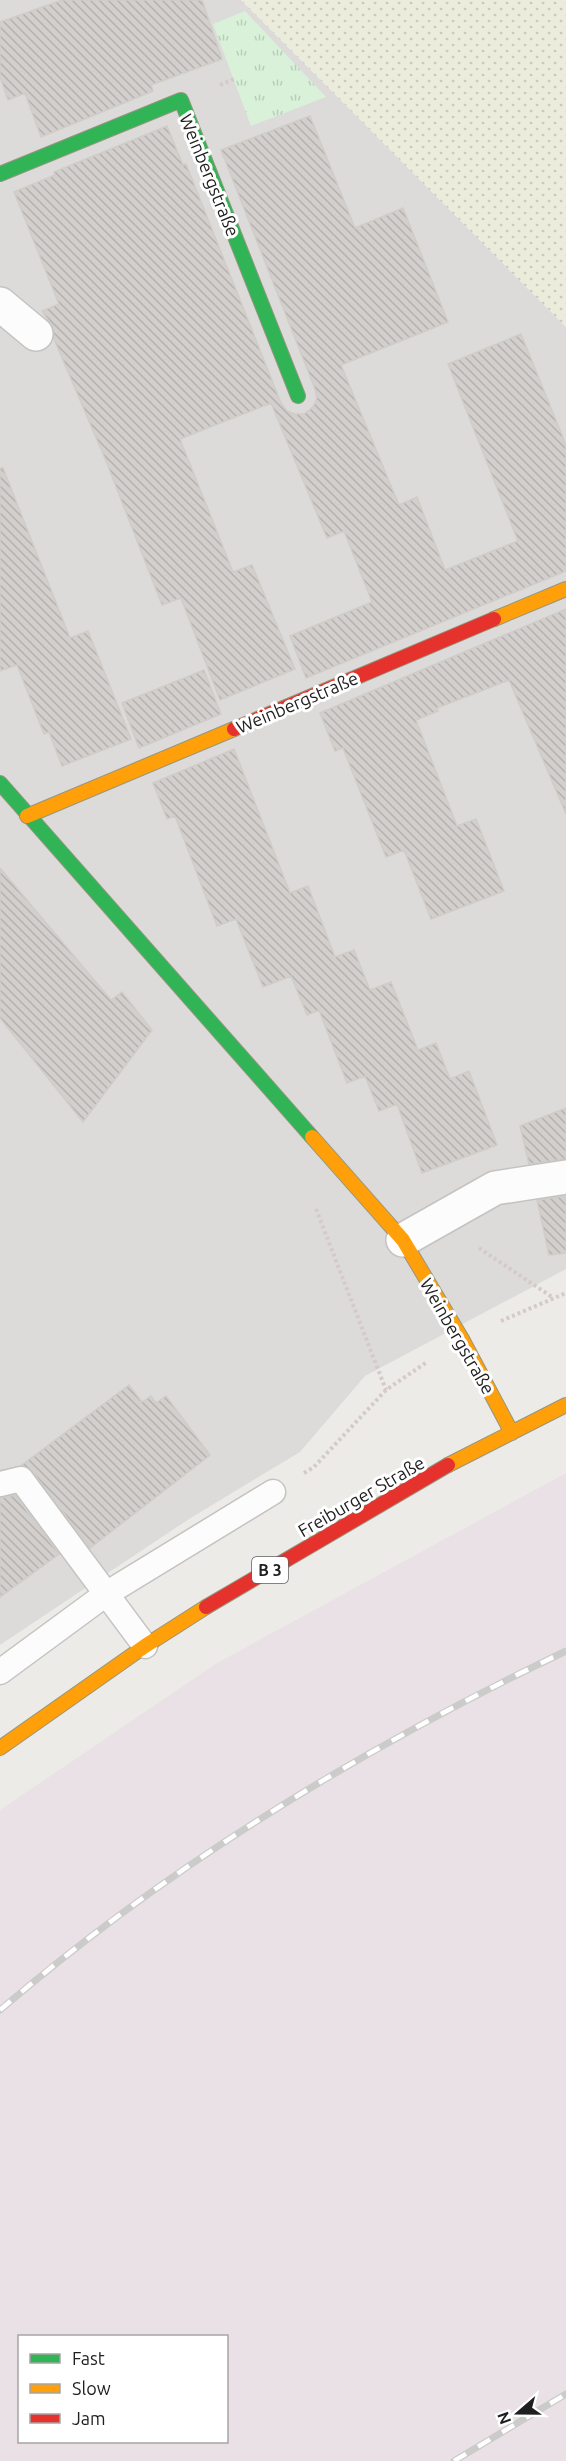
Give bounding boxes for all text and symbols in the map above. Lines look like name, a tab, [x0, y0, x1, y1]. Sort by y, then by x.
street label: Weinbergstraße	[176, 111, 244, 239]
street label: Weinbergstraße	[233, 667, 361, 737]
street label: Weinbergstraße	[417, 1275, 499, 1397]
street label: Freiburger Straße	[294, 1452, 428, 1540]
road number: B 3	[252, 1557, 288, 1583]
legend	[18, 2335, 228, 2443]
text: Fast	[72, 2348, 105, 2368]
text: Slow	[72, 2378, 111, 2398]
north arrow	[488, 2383, 548, 2443]
text: Jam	[72, 2408, 106, 2428]
text: N	[493, 2409, 514, 2427]

